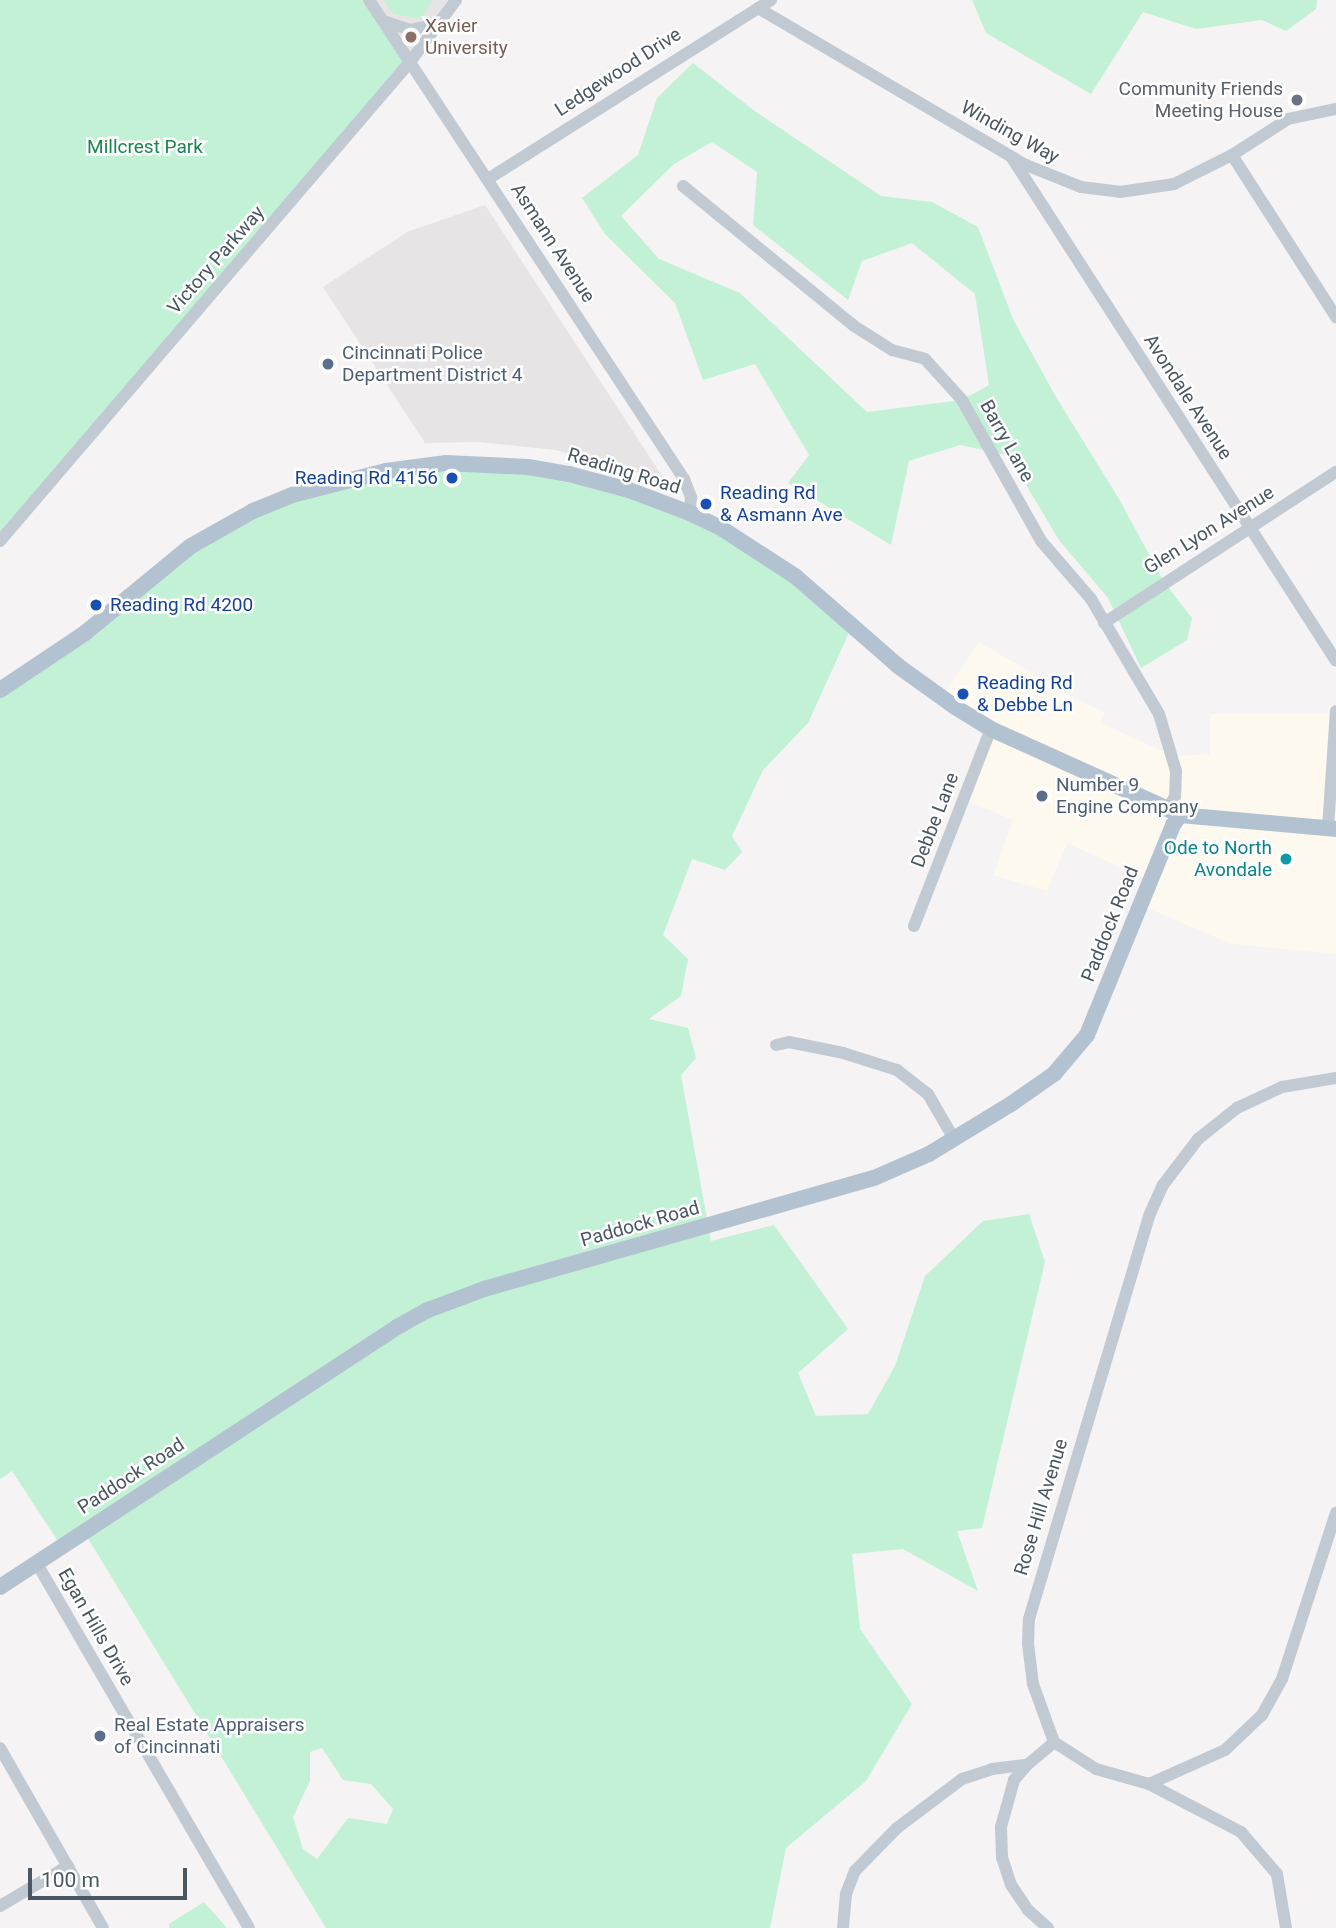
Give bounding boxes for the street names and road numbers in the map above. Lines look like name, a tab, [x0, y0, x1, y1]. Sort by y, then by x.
street label: Ledgewood Drive	[551, 23, 685, 121]
street label: Winding Way	[957, 96, 1063, 168]
street label: Asmann Avenue	[506, 179, 600, 307]
street label: Victory Parkway	[163, 201, 269, 319]
street label: Avondale Avenue	[1139, 330, 1237, 464]
street label: Barry Lane	[975, 396, 1039, 486]
street label: Reading Road	[565, 443, 683, 499]
street label: Glen Lyon Avenue	[1140, 481, 1278, 579]
street label: Debbe Lane	[906, 769, 964, 871]
street label: Paddock Road	[1077, 863, 1143, 985]
street label: Paddock Road	[578, 1196, 702, 1252]
street label: Paddock Road	[73, 1433, 189, 1519]
street label: Rose Hill Avenue	[1009, 1436, 1073, 1578]
street label: Egan Hills Drive	[53, 1564, 139, 1690]

